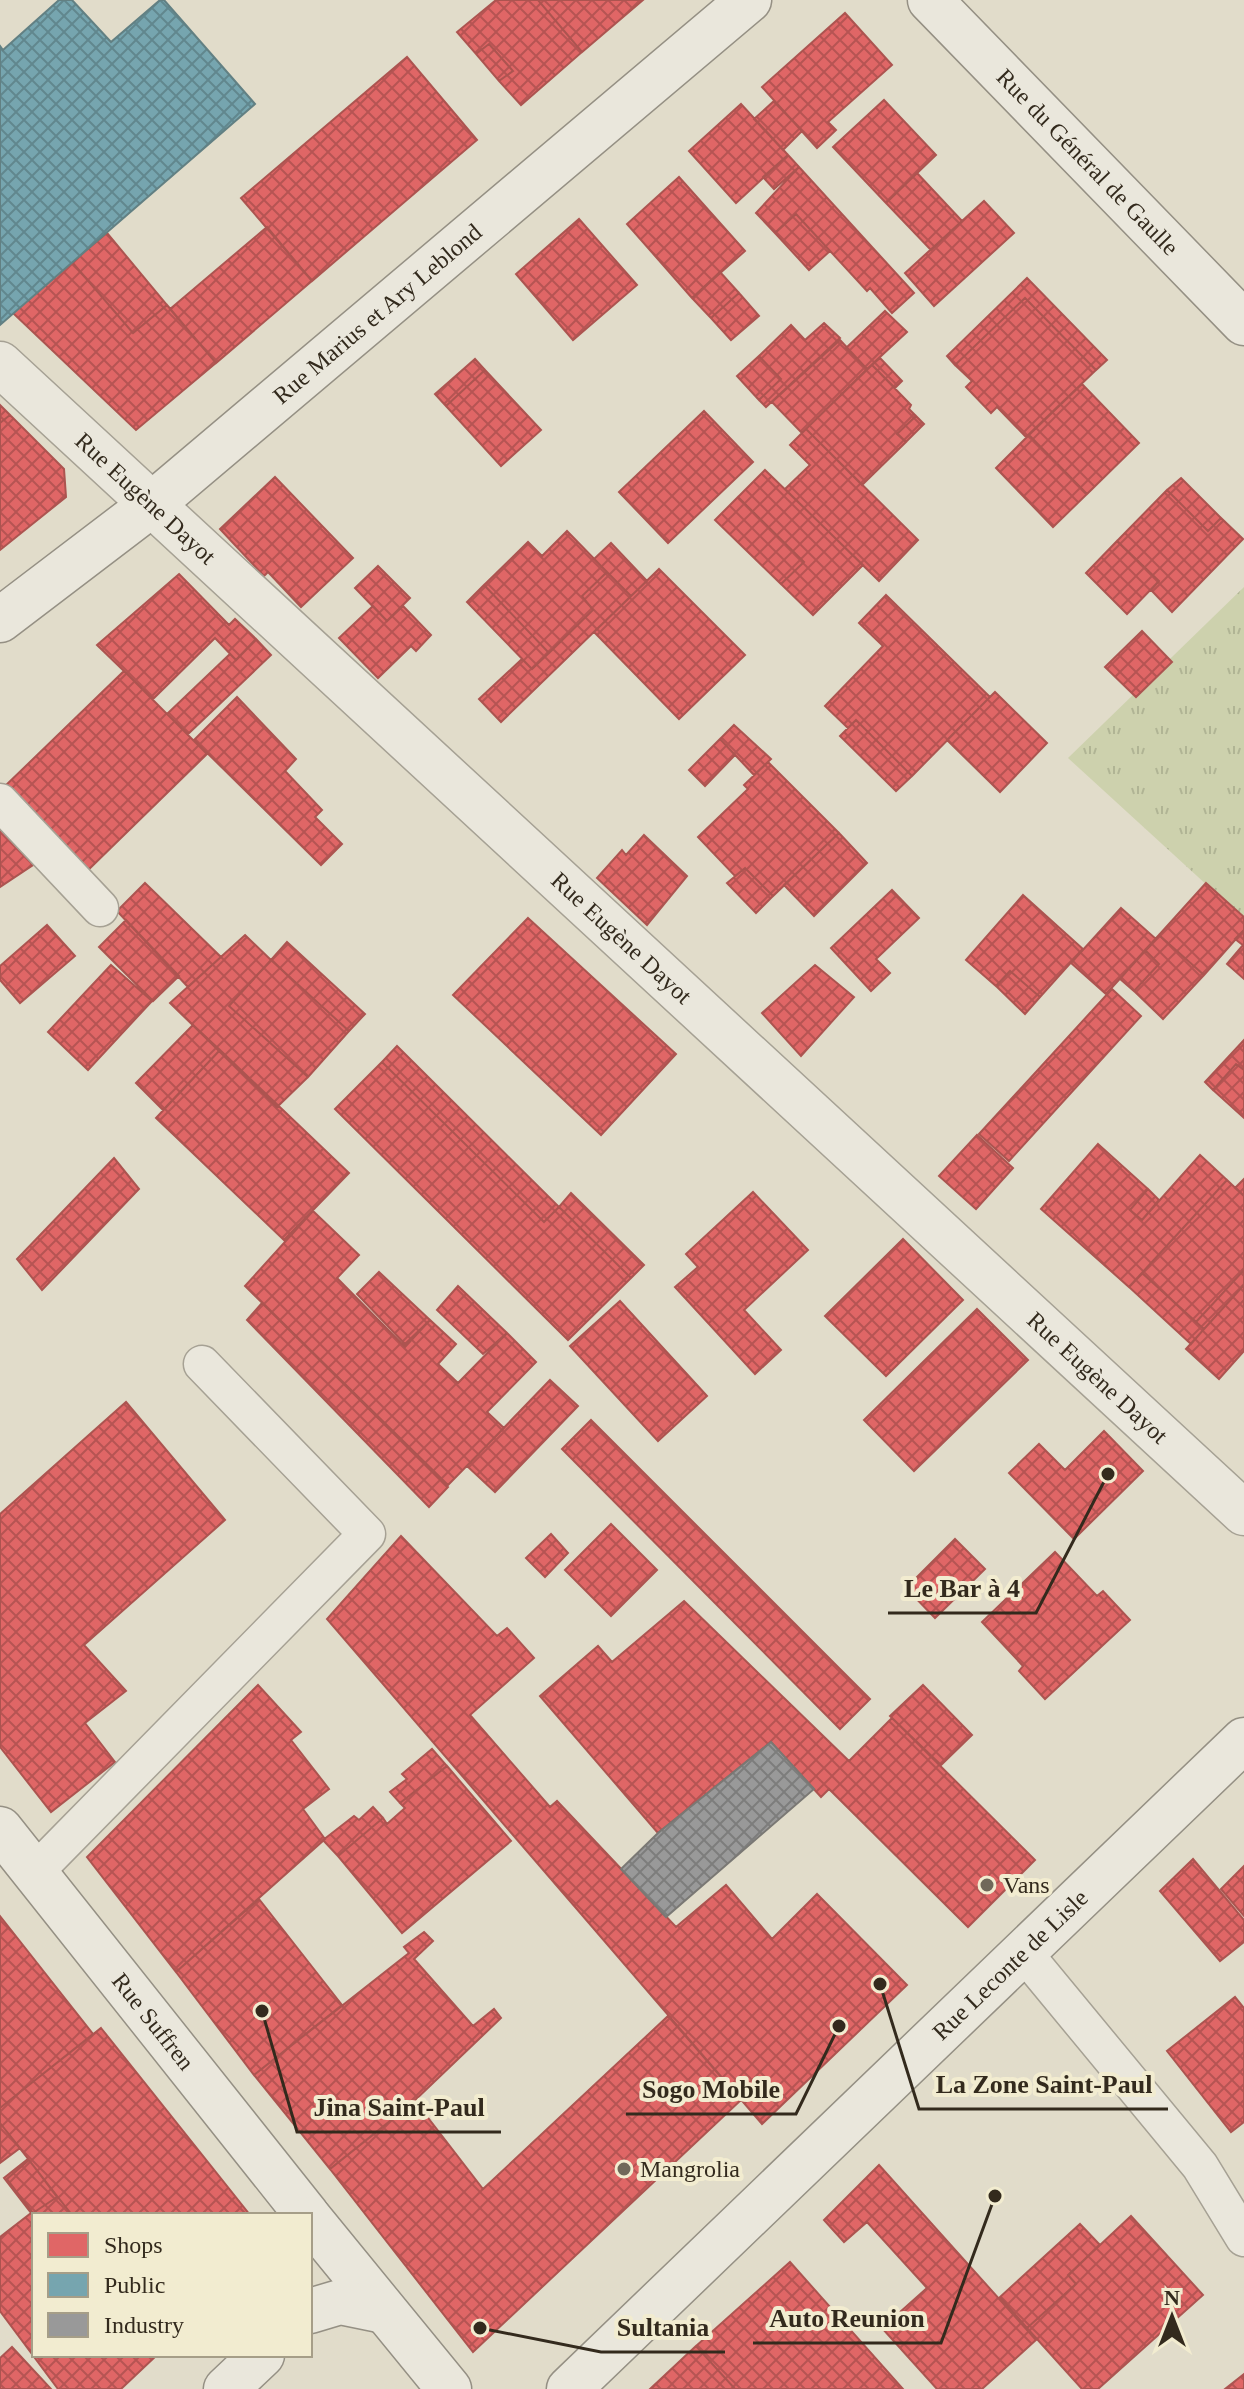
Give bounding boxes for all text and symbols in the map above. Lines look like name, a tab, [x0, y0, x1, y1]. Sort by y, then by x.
street label: Rue du Général de Gaulle	[991, 64, 1184, 260]
street label: Rue Marius et Ary Leblond	[268, 219, 487, 409]
street label: Rue Eugène Dayot	[70, 427, 221, 570]
street label: Rue Eugène Dayot	[546, 867, 697, 1009]
street label: Rue Eugène Dayot	[1022, 1307, 1173, 1449]
callout: Le Bar à 4	[888, 1563, 1036, 1613]
text: Le Bar à 4	[904, 1574, 1020, 1603]
place label: Vans	[1003, 1872, 1050, 1898]
marker: Vans	[978, 1876, 996, 1894]
street label: Rue Leconte de Lisle	[927, 1885, 1093, 2045]
street label: Rue Suffren	[107, 1968, 199, 2075]
callout: La Zone Saint-Paul	[919, 2059, 1168, 2109]
callout: Sogo Mobile	[626, 2064, 796, 2114]
text: La Zone Saint-Paul	[936, 2070, 1152, 2099]
text: Sogo Mobile	[642, 2075, 780, 2104]
callout: Jina Saint-Paul	[297, 2082, 501, 2132]
text: Jina Saint-Paul	[313, 2093, 485, 2122]
place label: Mangrolia	[640, 2156, 740, 2182]
marker: Mangrolia	[615, 2160, 633, 2178]
legend	[32, 2213, 312, 2357]
text: Shops	[104, 2232, 163, 2258]
text: Public	[104, 2272, 165, 2298]
north arrow	[1132, 2277, 1212, 2357]
text: N	[1164, 2285, 1180, 2310]
callout: Auto Reunion	[753, 2293, 941, 2343]
callout: Sultania	[601, 2302, 725, 2352]
text: Auto Reunion	[769, 2304, 925, 2333]
text: Industry	[104, 2312, 184, 2338]
text: Sultania	[617, 2313, 709, 2342]

